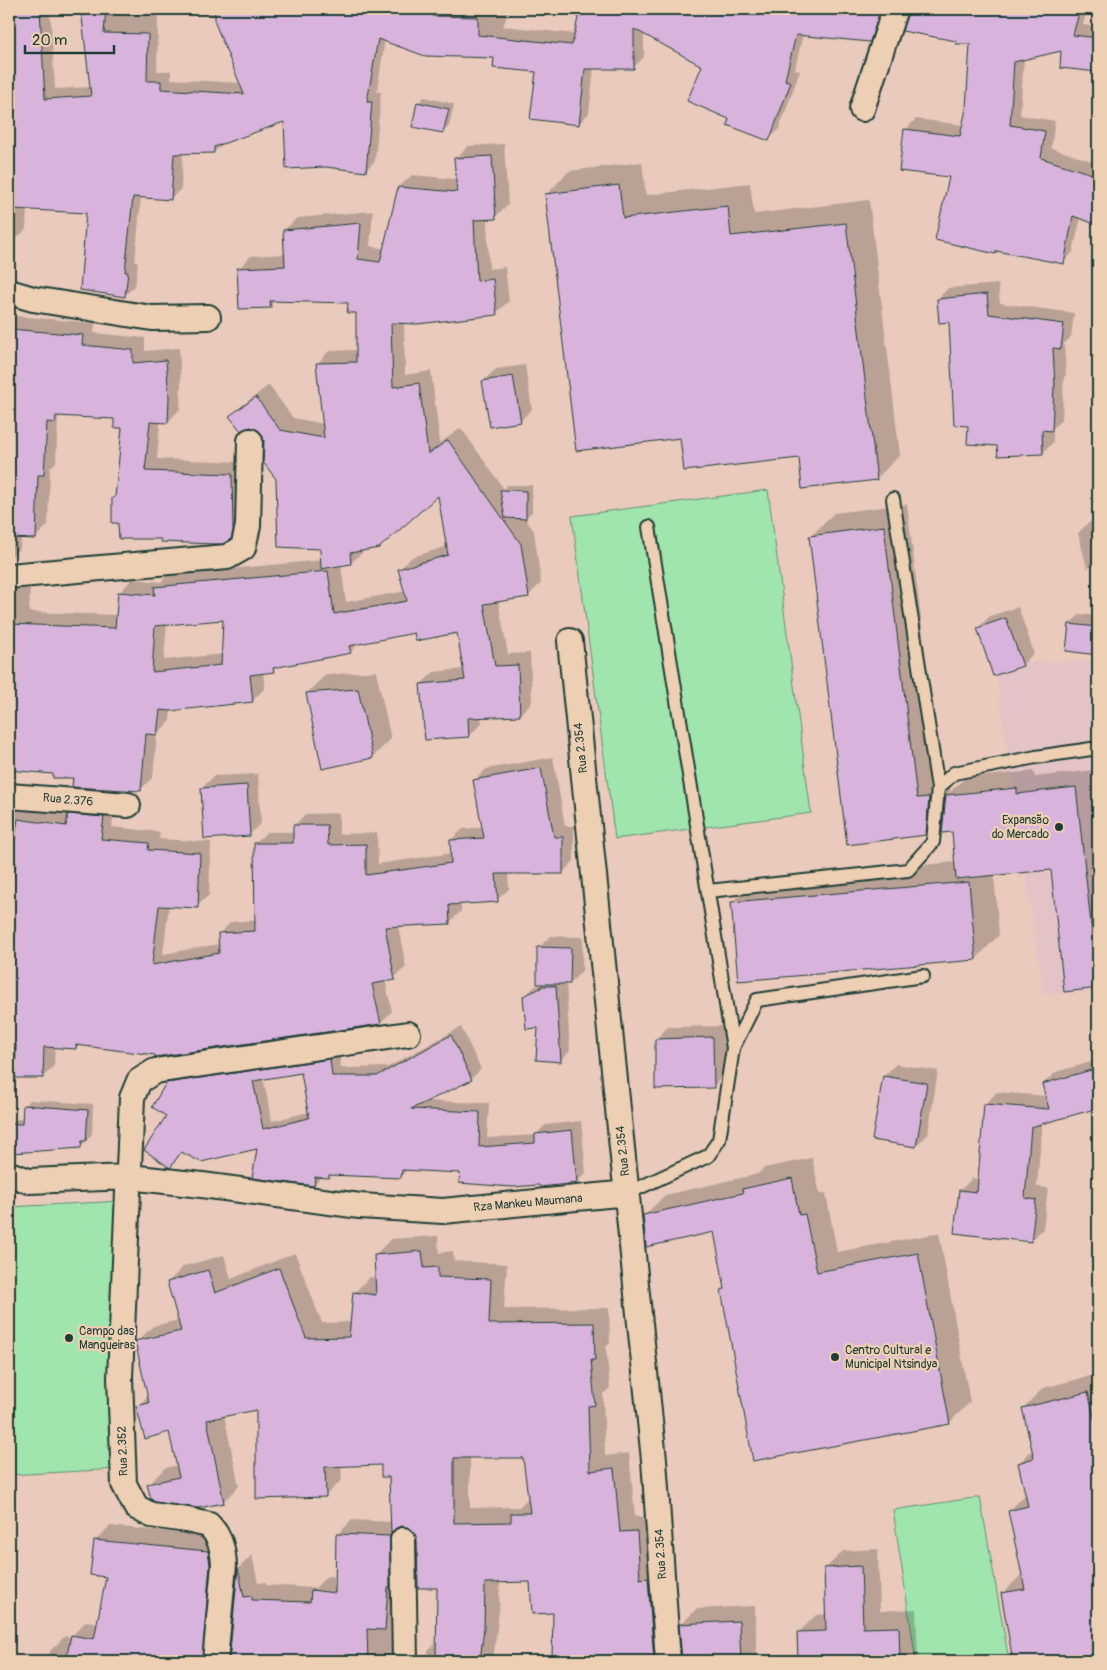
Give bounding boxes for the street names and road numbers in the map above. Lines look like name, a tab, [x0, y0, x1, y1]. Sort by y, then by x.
street label: Rua 2.354	[571, 722, 591, 774]
street label: Rua 2.376	[42, 790, 94, 810]
street label: Rua 2.354	[613, 1125, 633, 1177]
street label: Rza Mankeu Maumana	[473, 1191, 584, 1215]
street label: Rua 2.352	[115, 1425, 131, 1476]
street label: Rua 2.354	[652, 1528, 670, 1580]

